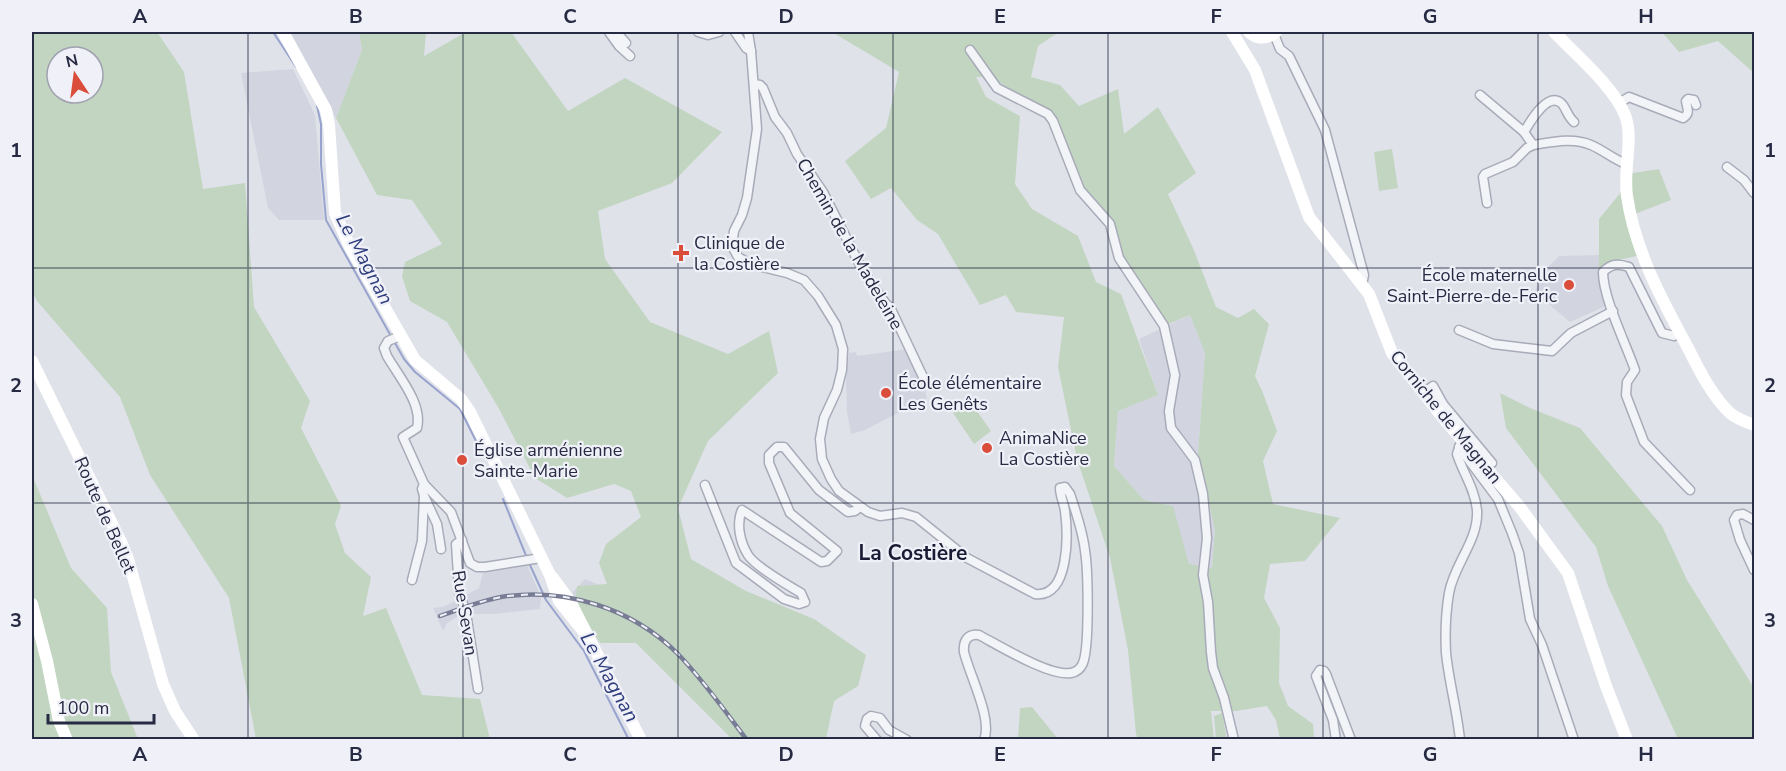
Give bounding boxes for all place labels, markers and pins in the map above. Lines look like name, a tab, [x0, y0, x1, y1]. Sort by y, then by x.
place label: Clinique de la Costière	[694, 231, 785, 276]
marker: Clinique de la Costière	[672, 244, 690, 262]
place label: École maternelle Saint-Pierre-de-Feric	[1387, 263, 1557, 308]
marker: École maternelle Saint-Pierre-de-Feric	[1562, 278, 1576, 292]
place label: École élémentaire Les Genêts	[898, 371, 1042, 416]
marker: École élémentaire Les Genêts	[879, 386, 893, 400]
place label: AnimaNice La Costière	[999, 426, 1089, 471]
place label: Église arménienne Sainte-Marie	[474, 438, 622, 483]
marker: AnimaNice La Costière	[980, 441, 994, 455]
marker: Église arménienne Sainte-Marie	[455, 453, 469, 467]

